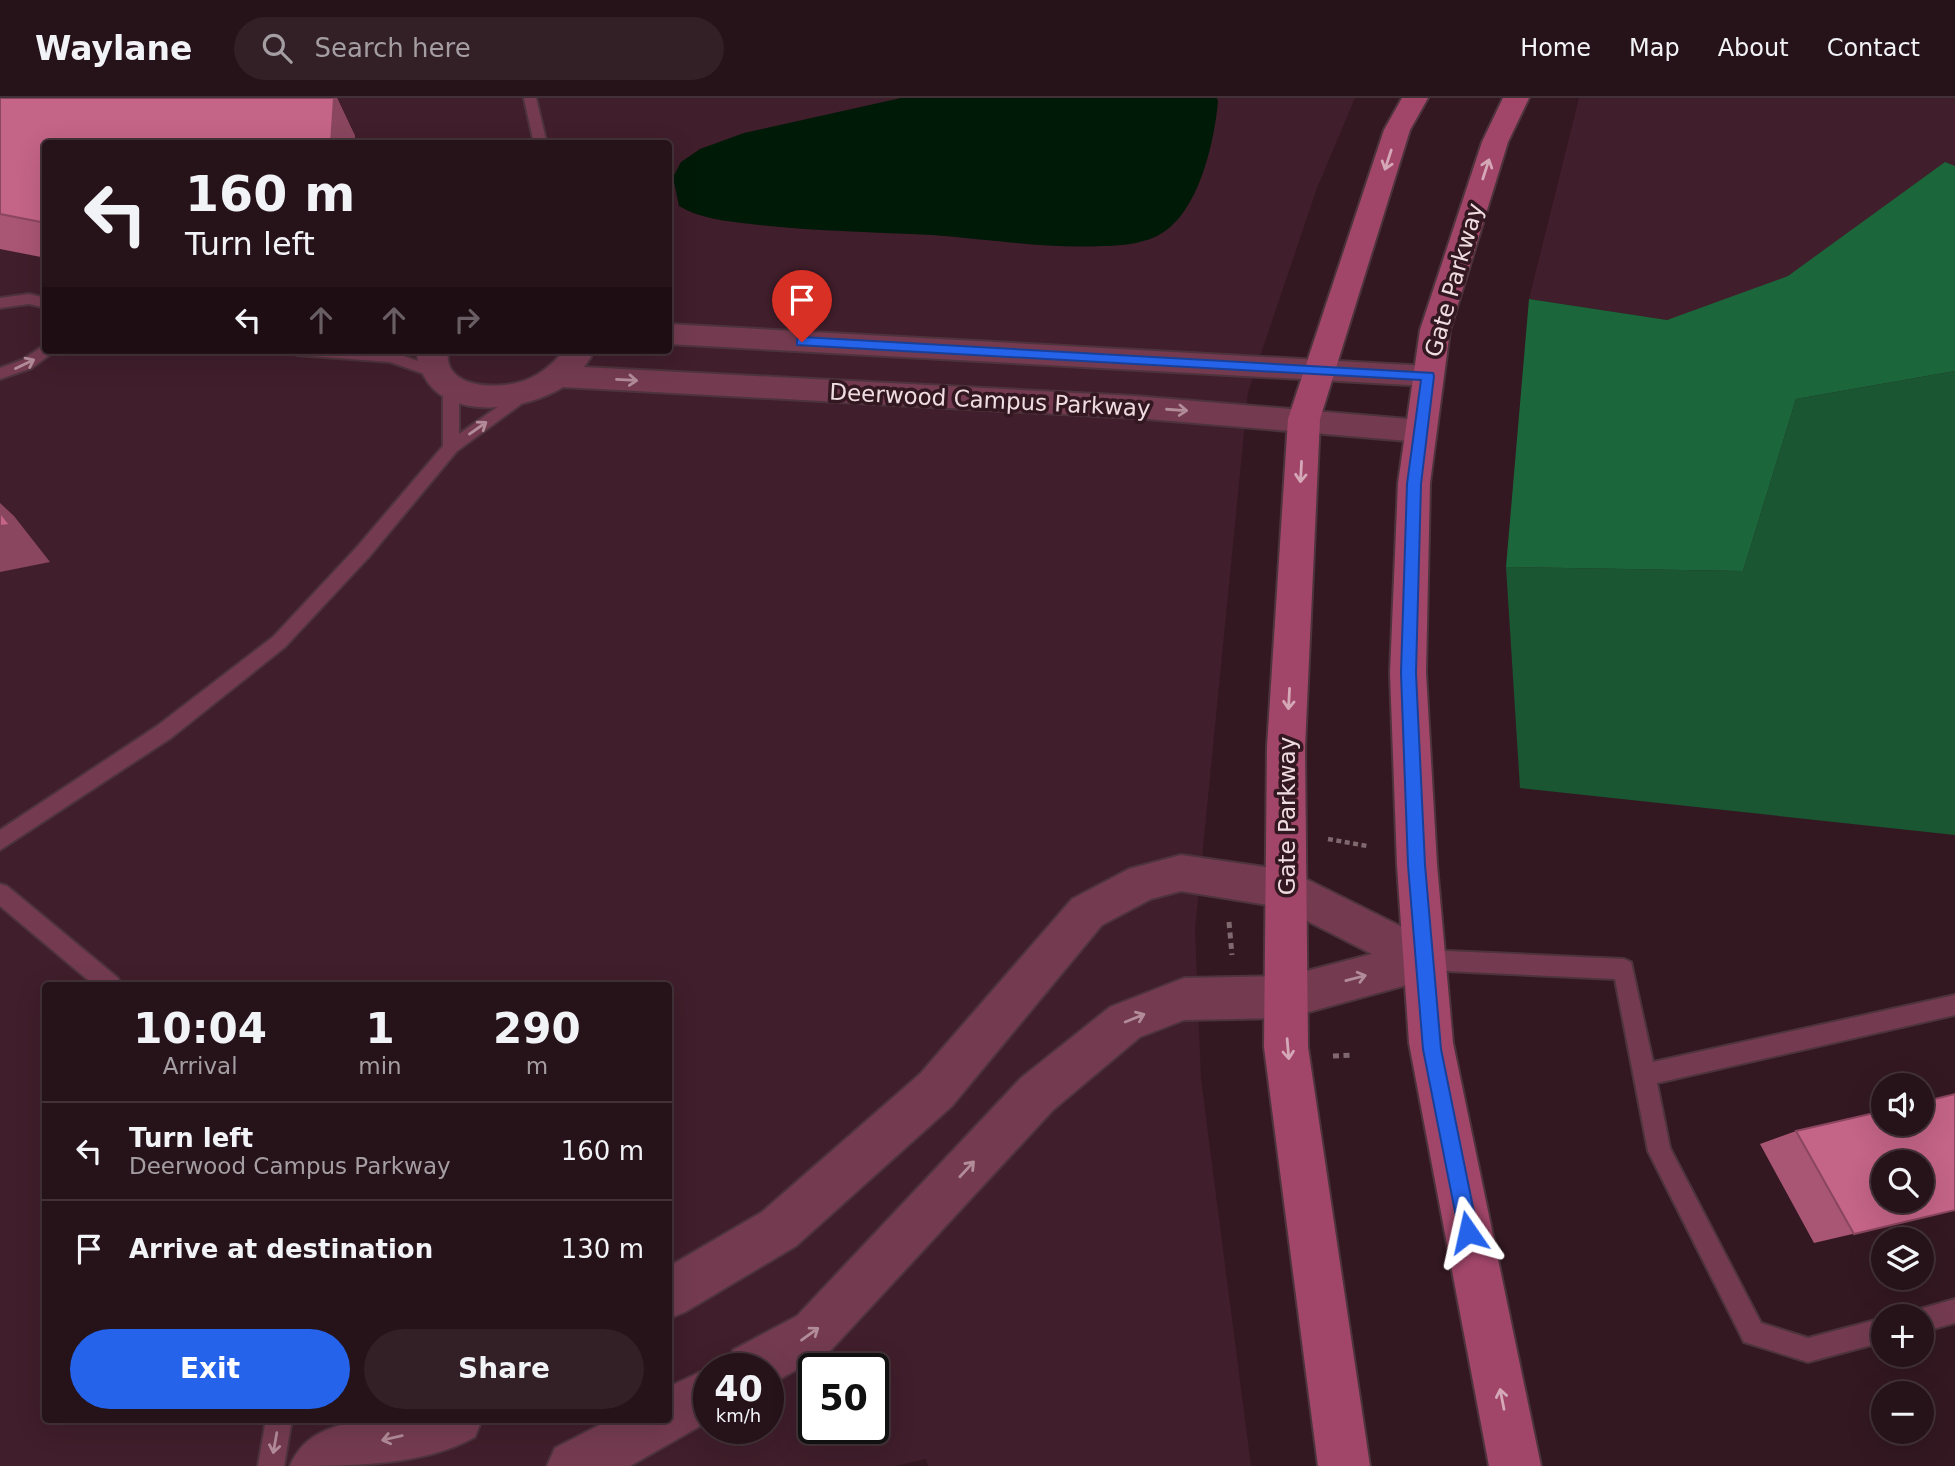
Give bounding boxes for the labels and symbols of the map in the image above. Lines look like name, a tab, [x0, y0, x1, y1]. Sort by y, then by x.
one-way arrow	[1380, 149, 1393, 171]
one-way arrow	[1481, 159, 1494, 181]
street label: Gate Parkway	[1420, 200, 1488, 360]
pin	[772, 270, 832, 342]
one-way arrow	[14, 356, 35, 370]
one-way arrow	[616, 373, 639, 386]
street label: Deerwood Campus Parkway	[829, 379, 1151, 421]
one-way arrow	[1166, 404, 1188, 417]
one-way arrow	[468, 421, 487, 435]
one-way arrow	[1294, 460, 1307, 483]
one-way arrow	[1282, 688, 1295, 711]
street label: Gate Parkway	[1274, 737, 1300, 895]
one-way arrow	[1345, 971, 1367, 984]
one-way arrow	[1124, 1011, 1145, 1024]
one-way arrow	[1282, 1037, 1295, 1060]
one-way arrow	[958, 1161, 975, 1178]
position arrow	[1431, 1195, 1505, 1269]
one-way arrow	[800, 1327, 819, 1341]
speed limit sign: 50	[798, 1353, 889, 1444]
one-way arrow	[1494, 1388, 1508, 1411]
one-way arrow	[268, 1431, 281, 1454]
one-way arrow	[381, 1432, 404, 1445]

